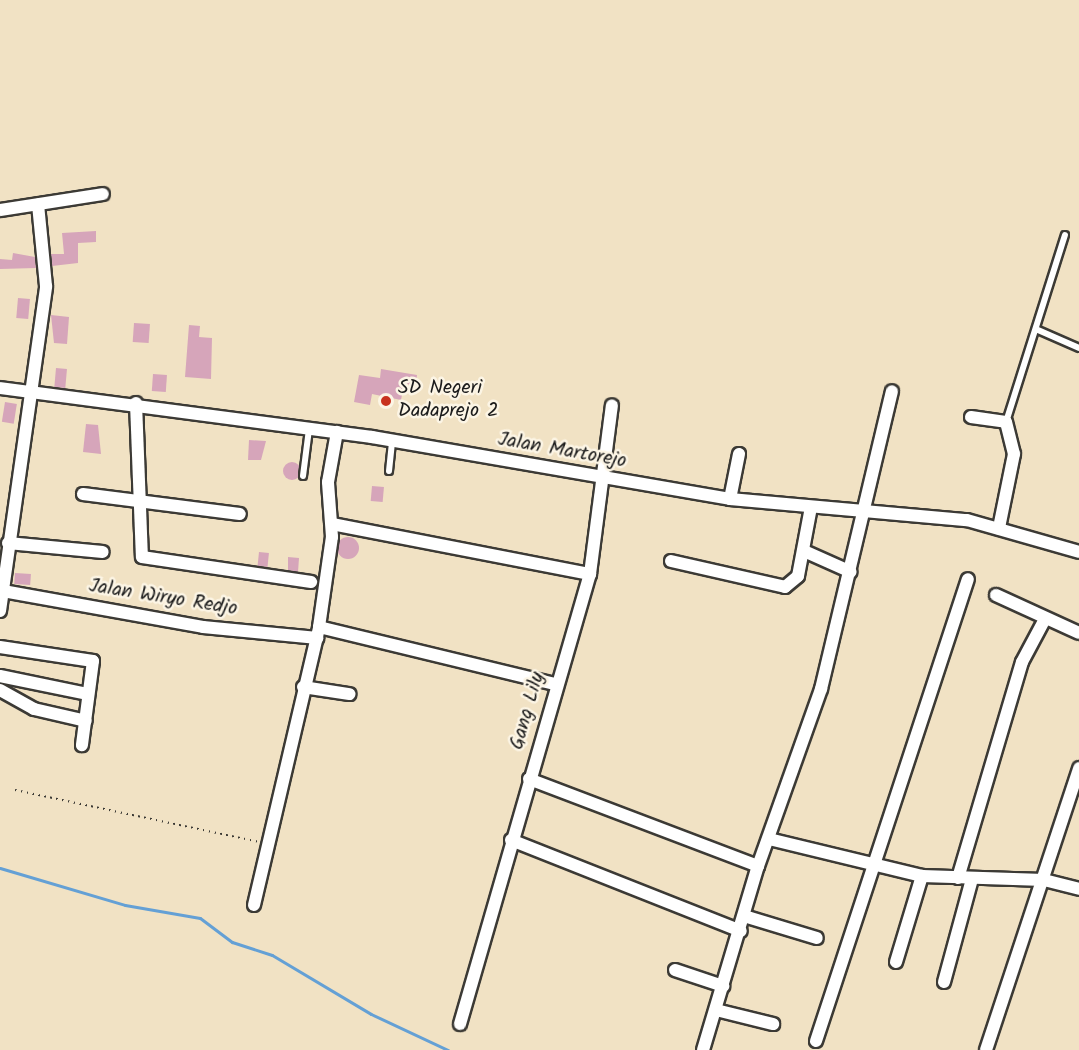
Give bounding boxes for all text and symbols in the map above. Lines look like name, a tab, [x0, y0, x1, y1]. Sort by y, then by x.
place label: SD Negeri Dadaprejo 2	[398, 377, 499, 424]
marker: SD Negeri Dadaprejo 2	[379, 394, 393, 408]
street label: Jalan Martorejo	[496, 428, 628, 474]
street label: Jalan Wiryo Redjo	[87, 574, 239, 622]
street label: Gang Lily	[505, 669, 551, 753]

